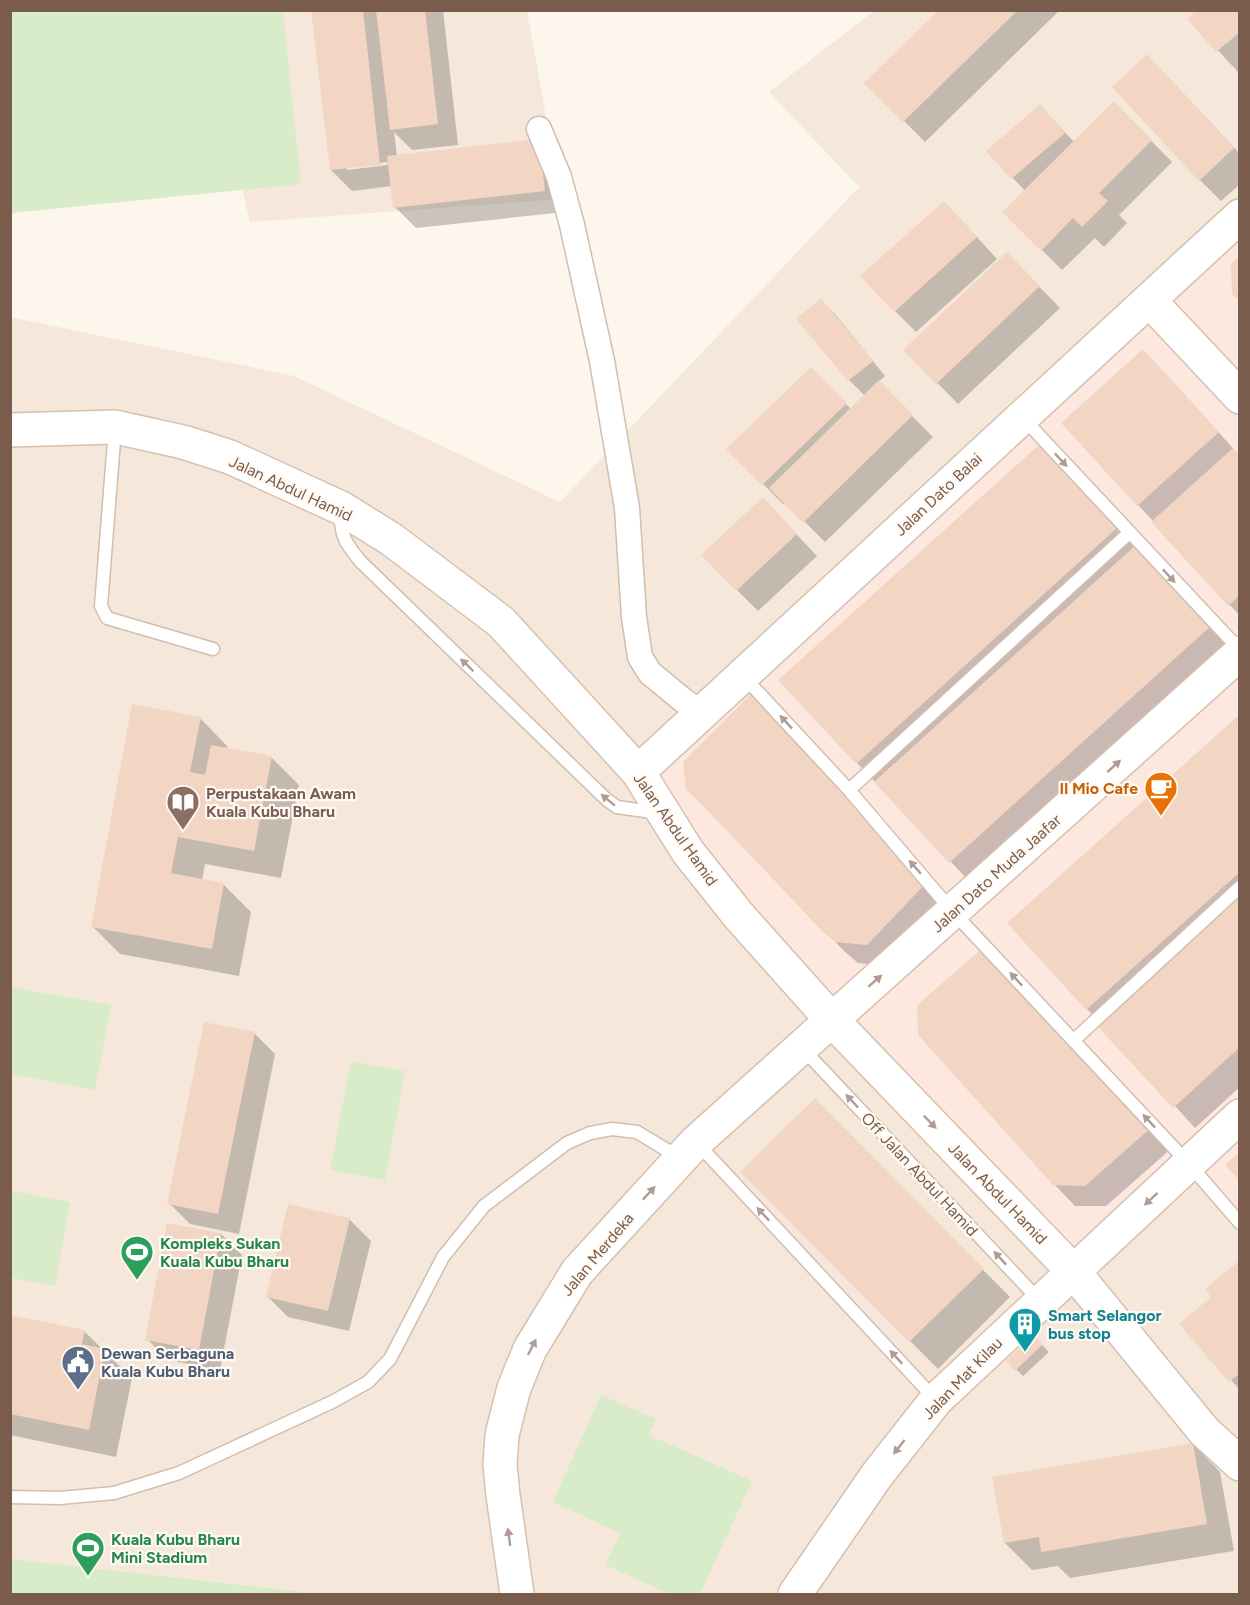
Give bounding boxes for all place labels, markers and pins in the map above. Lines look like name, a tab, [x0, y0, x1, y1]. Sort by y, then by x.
cafe icon: Il Mio Cafe	[1143, 770, 1179, 817]
place label: Il Mio Cafe	[1060, 779, 1138, 798]
library icon: Perpustakaan Awam Kuala Kubu Bharu	[165, 784, 201, 831]
place label: Perpustakaan Awam Kuala Kubu Bharu	[206, 784, 356, 821]
sports icon: Kompleks Sukan Kuala Kubu Bharu	[119, 1234, 155, 1281]
place label: Kompleks Sukan Kuala Kubu Bharu	[160, 1234, 289, 1271]
building icon: Smart Selangor bus stop	[1007, 1306, 1043, 1353]
place label: Smart Selangor bus stop	[1048, 1306, 1162, 1343]
public building icon: Dewan Serbaguna Kuala Kubu Bharu	[60, 1344, 96, 1391]
place label: Dewan Serbaguna Kuala Kubu Bharu	[101, 1344, 234, 1381]
sports icon: Kuala Kubu Bharu Mini Stadium	[70, 1530, 106, 1577]
place label: Kuala Kubu Bharu Mini Stadium	[111, 1530, 240, 1567]

